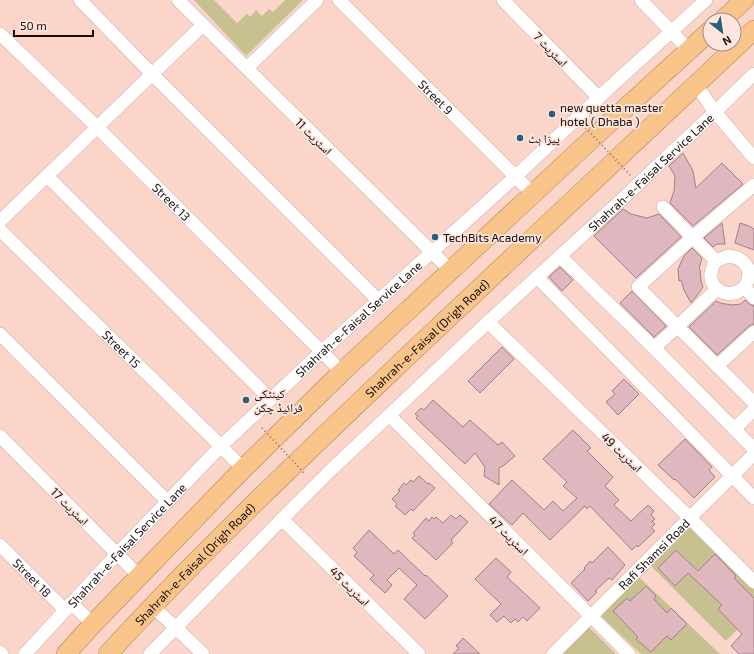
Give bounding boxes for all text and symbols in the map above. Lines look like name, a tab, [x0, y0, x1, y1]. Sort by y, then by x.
scale bar	[14, 12, 93, 38]
north arrow	[702, 12, 742, 52]
text: 50 m	[20, 18, 47, 32]
street label: اسٹریٹ 7	[530, 29, 571, 70]
text: N	[721, 33, 734, 49]
street label: Street 9	[416, 77, 456, 117]
place label: new quetta master hotel ( Dhaba )	[560, 100, 663, 128]
marker: new quetta master hotel ( Dhaba )	[547, 109, 557, 119]
street label: Shahrah-e-Faisal Service Lane	[585, 110, 716, 234]
street label: اسٹریٹ 11	[292, 115, 335, 158]
place label: پیزا ہٹ	[528, 131, 560, 146]
marker: پیزا ہٹ	[515, 133, 525, 143]
street label: Street 13	[150, 180, 193, 223]
place label: TechBits Academy	[443, 230, 542, 244]
marker: TechBits Academy	[430, 232, 440, 242]
street label: Shahrah-e-Faisal Service Lane	[292, 258, 424, 380]
street label: Shahrah-e-Faisal (Drigh Road)	[362, 276, 492, 400]
street label: Street 15	[100, 327, 143, 370]
place label: کینٹکی فرائیڈ چکن	[254, 386, 303, 415]
marker: کینٹکی فرائیڈ چکن	[241, 395, 251, 405]
street label: اسٹریٹ 49	[598, 429, 645, 476]
street label: Shahrah-e-Faisal Service Lane	[65, 480, 189, 610]
street label: اسٹریٹ 17	[47, 484, 92, 529]
street label: Shahrah-e-Faisal (Drigh Road)	[132, 500, 258, 628]
street label: اسٹریٹ 47	[485, 512, 532, 559]
street label: Rafi Shamsi Road	[615, 516, 692, 592]
street label: Street 18	[11, 556, 55, 600]
street label: اسٹریٹ 45	[326, 563, 373, 610]

